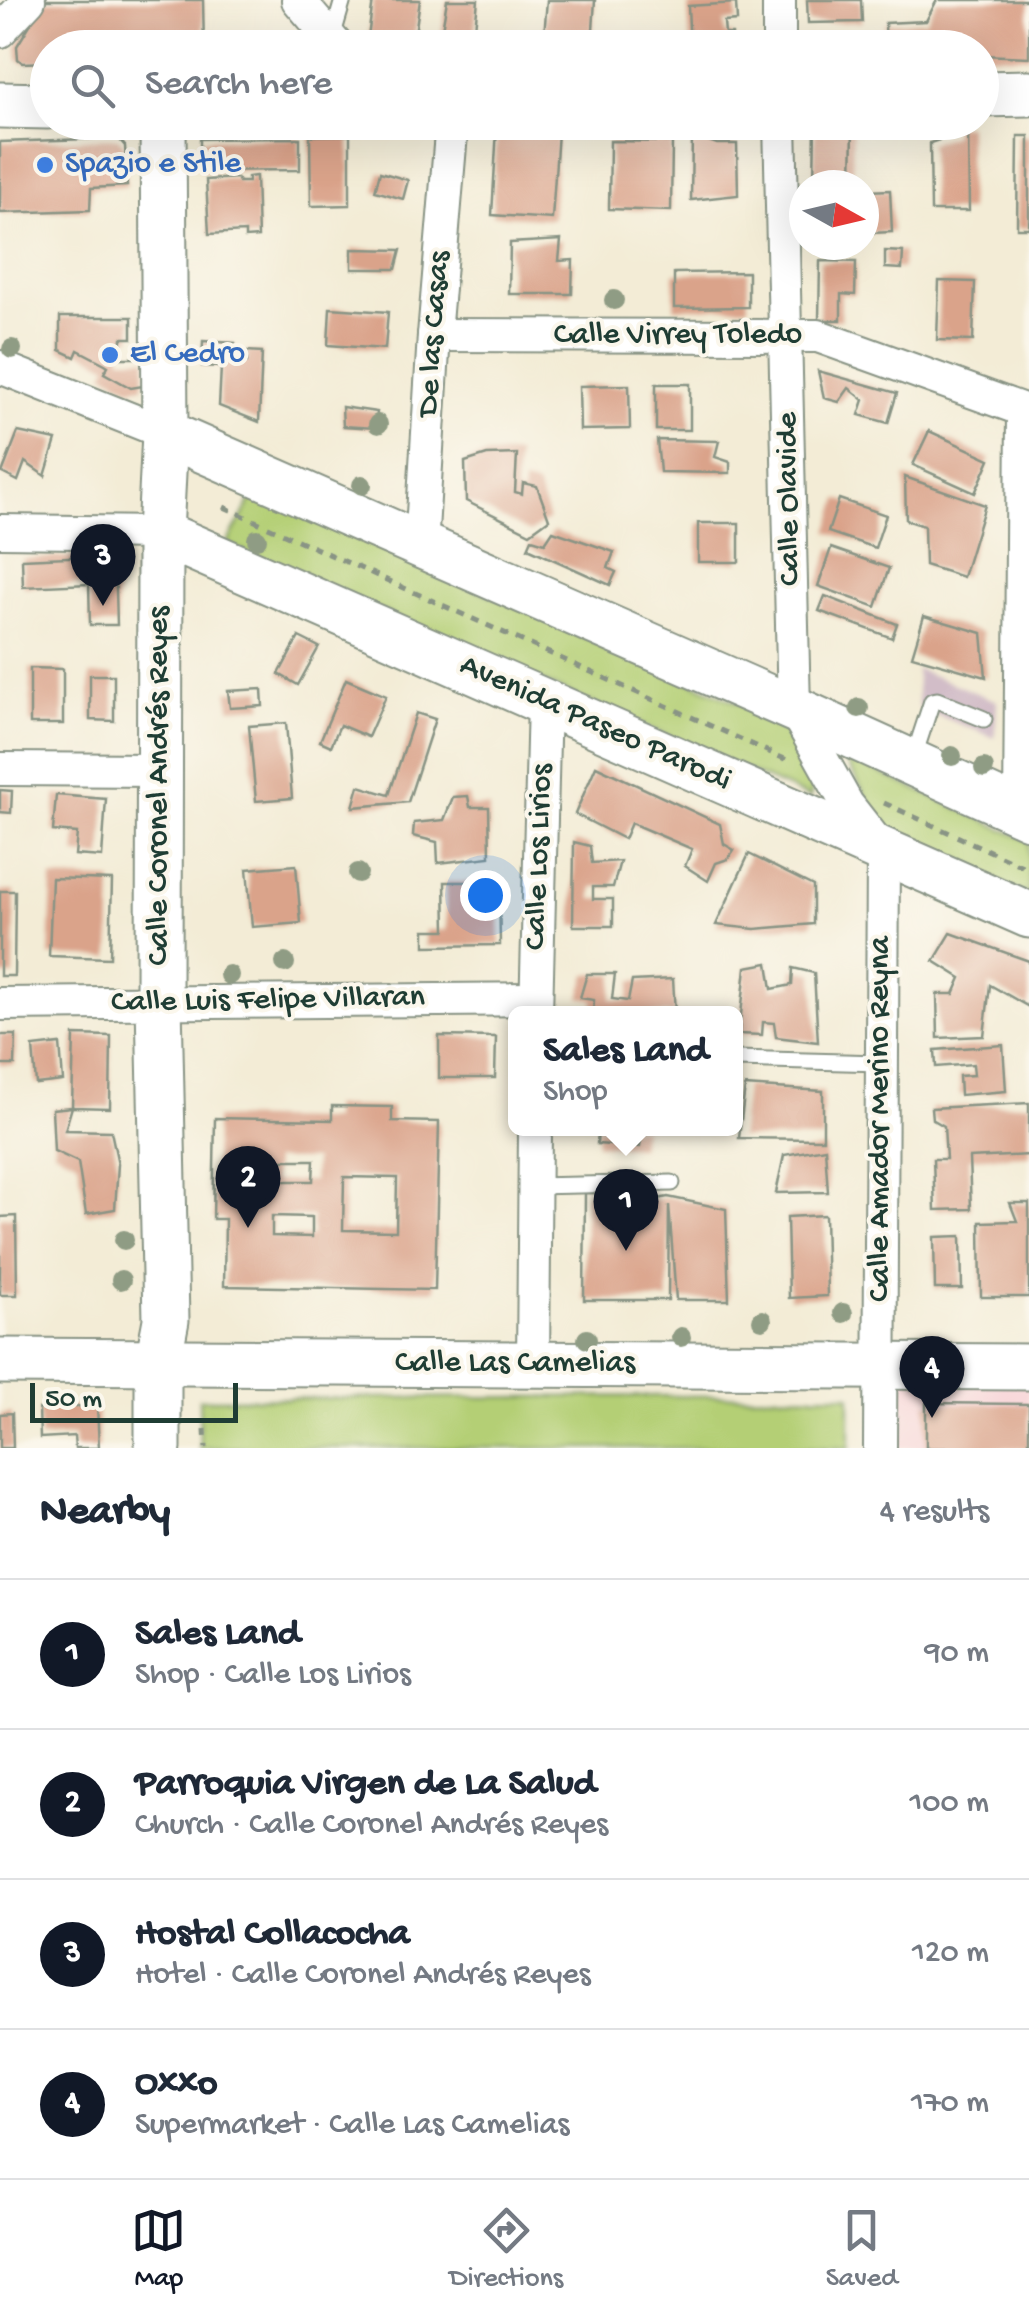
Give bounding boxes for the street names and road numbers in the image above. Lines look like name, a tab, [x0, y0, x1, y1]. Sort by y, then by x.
street label: De las Casas	[410, 249, 460, 420]
street label: Calle Virrey Toledo	[554, 317, 802, 355]
street label: Calle Olavide	[769, 411, 811, 586]
street label: Calle Coronel Andrés Reyes	[141, 605, 179, 965]
street label: Avenida Paseo Parodi	[454, 647, 736, 801]
street label: Calle Los Lirios	[518, 762, 562, 951]
street label: Calle Amador Merino Reyna	[862, 935, 900, 1302]
street label: Calle Luis Felipe Villaran	[111, 979, 425, 1023]
street label: Calle Las Camelias	[395, 1345, 636, 1383]

